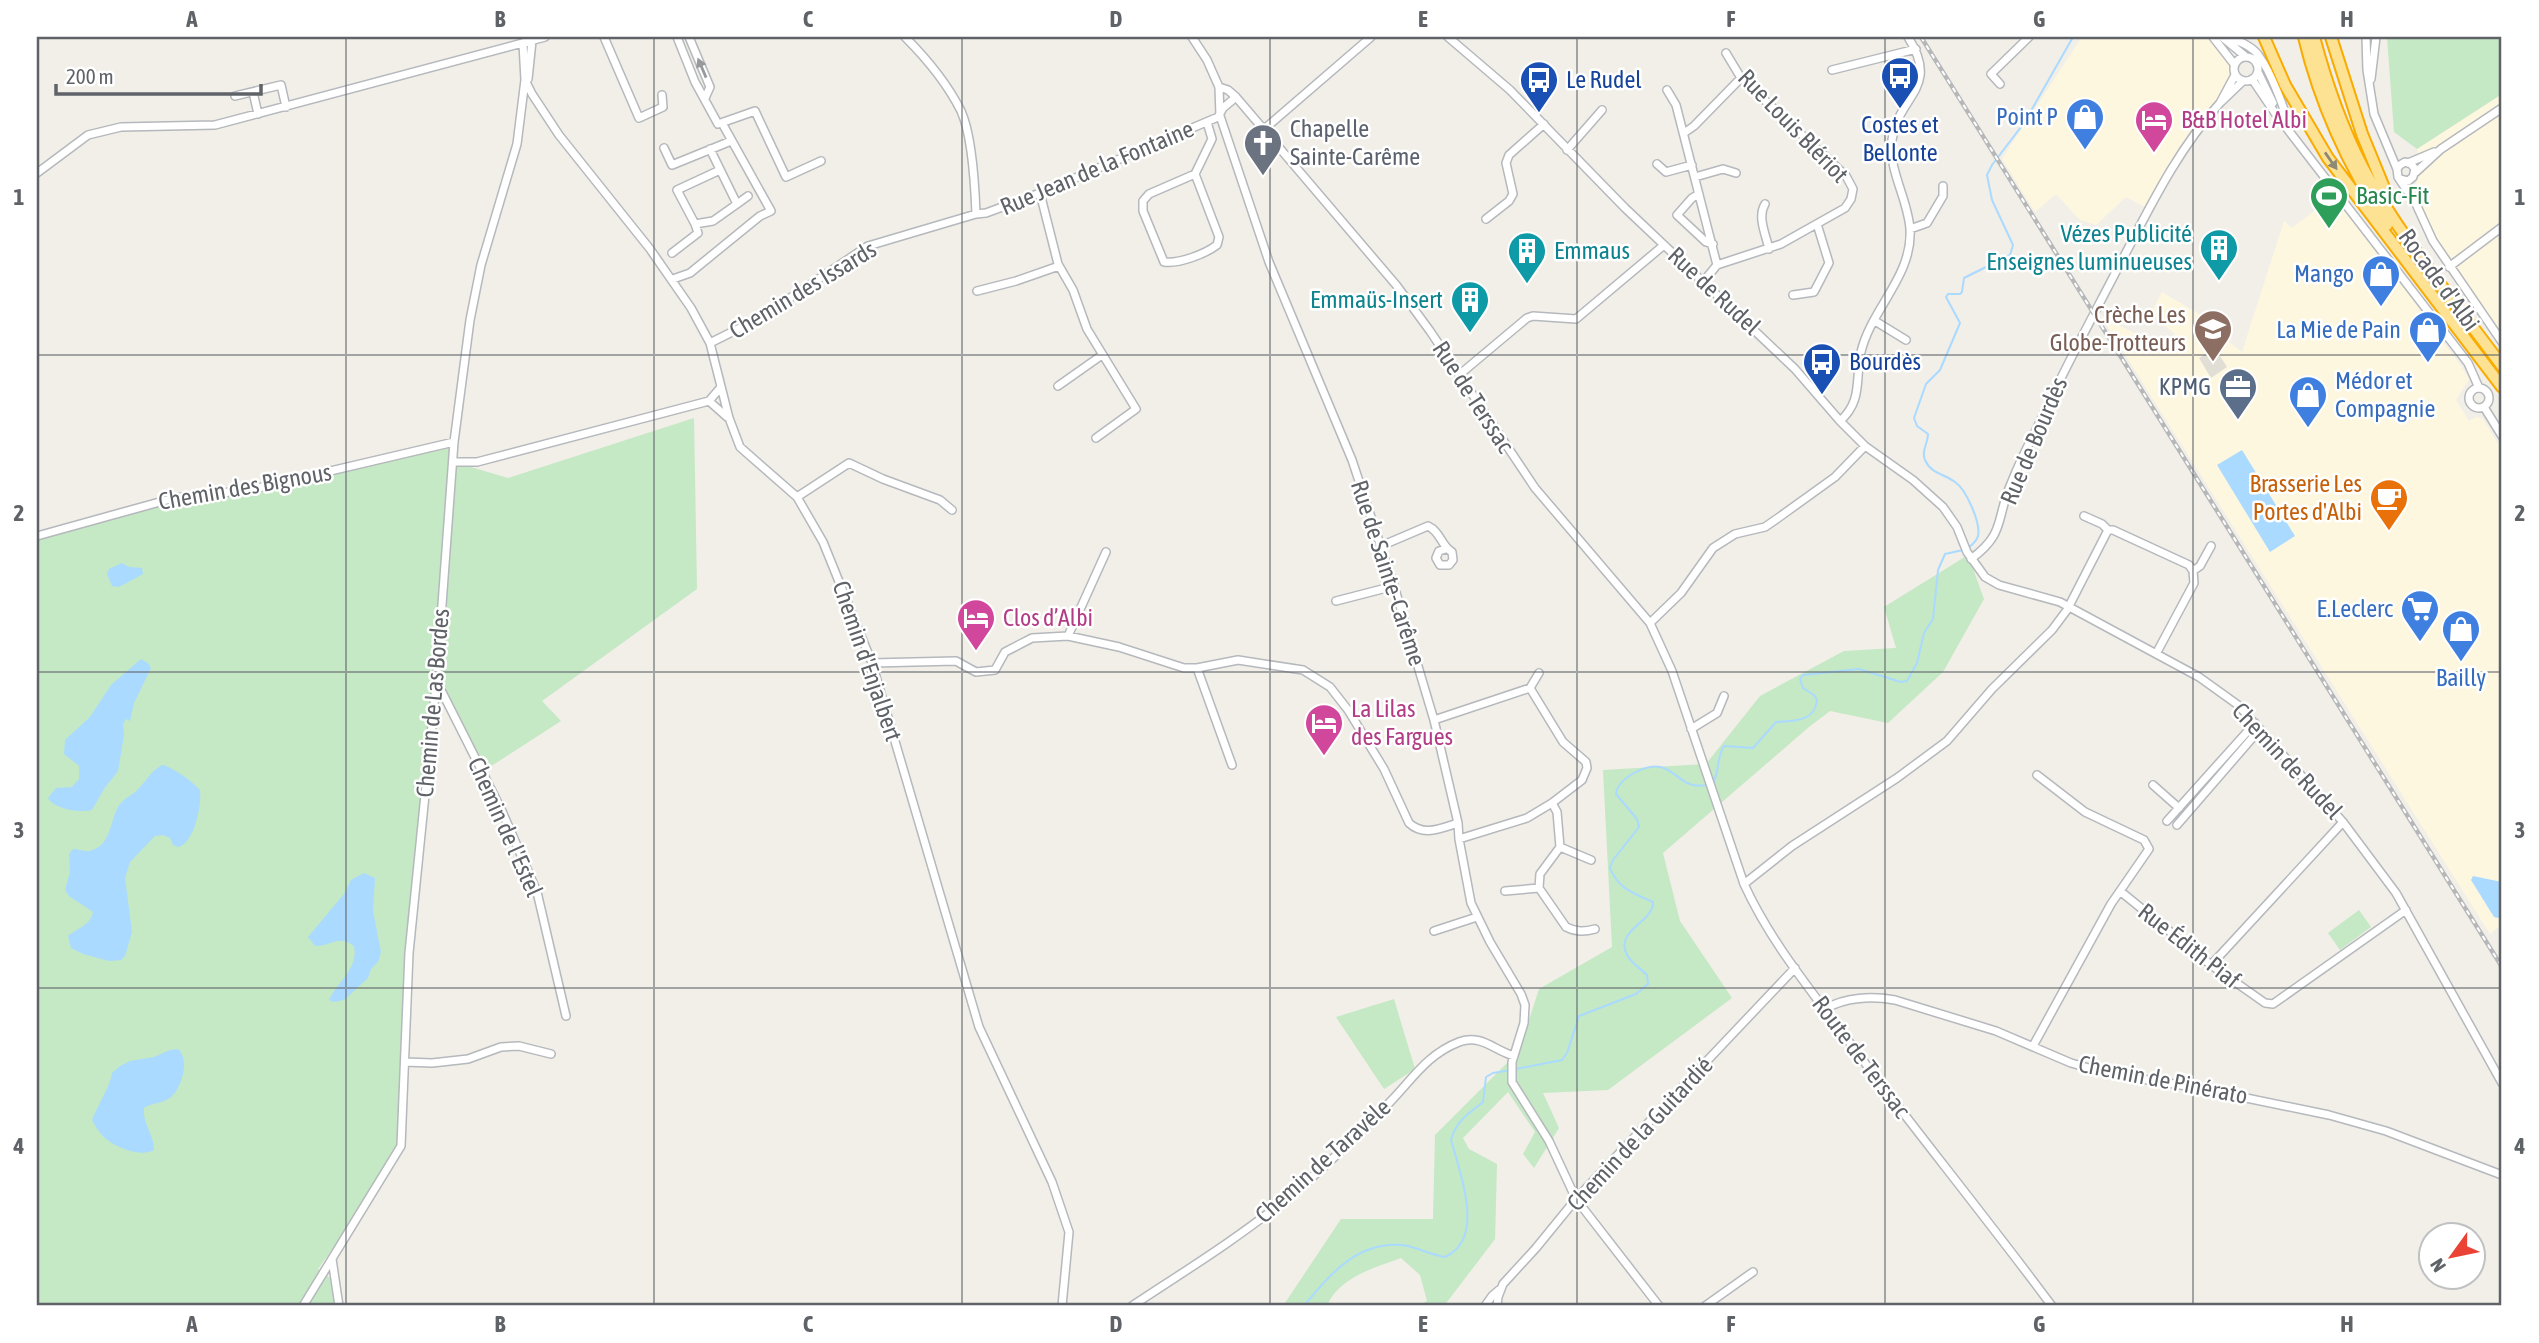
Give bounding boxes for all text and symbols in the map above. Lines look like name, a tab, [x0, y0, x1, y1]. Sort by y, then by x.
text: A	[185, 6, 198, 32]
text: B	[495, 6, 506, 32]
text: C	[803, 6, 814, 32]
text: D	[1110, 6, 1123, 32]
text: E	[1418, 6, 1428, 32]
text: F	[1726, 6, 1736, 32]
text: G	[2033, 6, 2045, 32]
text: H	[2340, 6, 2354, 32]
scale bar	[56, 52, 261, 96]
bus stop icon: Costes et Bellonte	[1879, 55, 1921, 110]
one-way arrow	[696, 57, 707, 78]
bus stop icon: Le Rudel	[1518, 59, 1560, 114]
text: 200 m	[66, 64, 114, 88]
street label: Rue Louis Blériot	[1733, 64, 1854, 188]
place label: Le Rudel	[1566, 66, 1642, 93]
shop icon: Point P	[2064, 96, 2106, 151]
hotel icon: B&B Hotel Albi	[2133, 99, 2175, 154]
place label: Point P	[1996, 103, 2058, 130]
place label: B&B Hotel Albi	[2181, 106, 2307, 133]
place label: Costes et Bellonte	[1861, 111, 1939, 166]
street label: Rue Jean de la Fontaine	[996, 115, 1197, 220]
place label: Chapelle Sainte-Carême	[1290, 115, 1420, 170]
church icon: Chapelle Sainte-Carême	[1242, 122, 1284, 177]
one-way arrow	[2324, 152, 2338, 170]
sports icon: Basic-Fit	[2308, 175, 2350, 230]
place label: Basic-Fit	[2356, 182, 2430, 209]
text: 1	[14, 184, 25, 210]
text: 1	[2515, 184, 2526, 210]
place label: Vézes Publicité Enseignes luminueuses	[1986, 220, 2192, 275]
street label: Rocade d'Albi	[2393, 224, 2485, 336]
building icon: Vézes Publicité Enseignes luminueuses	[2198, 227, 2240, 282]
building icon: Emmaus	[1506, 230, 1548, 285]
street label: Chemin des Issards	[725, 235, 881, 344]
place label: Emmaus	[1554, 237, 1630, 264]
street label: Rue de Rudel	[1663, 241, 1766, 340]
shop icon: Mango	[2360, 253, 2402, 308]
place label: Mango	[2294, 260, 2354, 287]
building icon: Emmaüs-Insert	[1449, 279, 1491, 334]
place label: Emmaüs-Insert	[1310, 286, 1443, 313]
place label: Crèche Les Globe-Trotteurs	[2050, 301, 2186, 356]
school or university icon: Crèche Les Globe-Trotteurs	[2192, 308, 2234, 363]
shop icon: La Mie de Pain	[2407, 309, 2449, 364]
place label: La Mie de Pain	[2276, 316, 2401, 343]
street label: Rue de Terssac	[1427, 336, 1519, 458]
bus stop icon: Bourdès	[1801, 341, 1843, 396]
place label: Bourdès	[1849, 348, 1921, 375]
office icon: KPMG	[2217, 366, 2259, 421]
place label: Médor et Compagnie	[2335, 367, 2435, 422]
street label: Rue de Bourdès	[1995, 373, 2072, 508]
place label: KPMG	[2159, 373, 2211, 400]
shop icon: Médor et Compagnie	[2287, 374, 2329, 429]
street label: Chemin des Bignous	[156, 458, 334, 515]
place label: Brasserie Les Portes d'Albi	[2250, 470, 2362, 525]
street label: Rue de Sainte-Carême	[1346, 477, 1431, 669]
cafe icon: Brasserie Les Portes d'Albi	[2368, 477, 2410, 532]
text: 2	[14, 500, 24, 526]
text: 2	[2515, 500, 2525, 526]
street label: Chemin d'Enjalbert	[827, 577, 907, 744]
supermarket icon: E.Leclerc	[2399, 588, 2441, 643]
place label: E.Leclerc	[2317, 595, 2393, 622]
hotel icon: Clos d’Albi	[955, 597, 997, 652]
place label: Clos d’Albi	[1003, 604, 1093, 631]
street label: Chemin de Las Bordes	[411, 607, 454, 798]
shop icon: Bailly	[2440, 608, 2482, 663]
place label: Bailly	[2436, 664, 2486, 691]
place label: La Lilas des Fargues	[1351, 695, 1453, 750]
street label: Chemin de Rudel	[2227, 697, 2348, 825]
hotel icon: La Lilas des Fargues	[1303, 702, 1345, 757]
street label: Chemin de l'Estel	[463, 753, 548, 901]
text: 3	[14, 817, 24, 843]
text: 3	[2515, 817, 2525, 843]
street label: Rue Édith Piaf	[2133, 898, 2246, 994]
street label: Route de Terssac	[1807, 991, 1916, 1123]
street label: Chemin de Pinérato	[2076, 1050, 2250, 1109]
street label: Chemin de la Guitardié	[1561, 1051, 1718, 1216]
street label: Chemin de Taravèle	[1250, 1093, 1396, 1228]
text: 4	[13, 1133, 25, 1159]
text: 4	[2514, 1133, 2526, 1159]
north arrow	[2416, 1220, 2486, 1290]
text: N	[2425, 1255, 2450, 1276]
text: A	[185, 1311, 198, 1337]
text: B	[495, 1311, 506, 1337]
text: C	[803, 1311, 814, 1337]
text: D	[1110, 1311, 1123, 1337]
text: E	[1418, 1311, 1428, 1337]
text: F	[1726, 1311, 1736, 1337]
text: G	[2033, 1311, 2045, 1337]
text: H	[2340, 1311, 2354, 1337]

